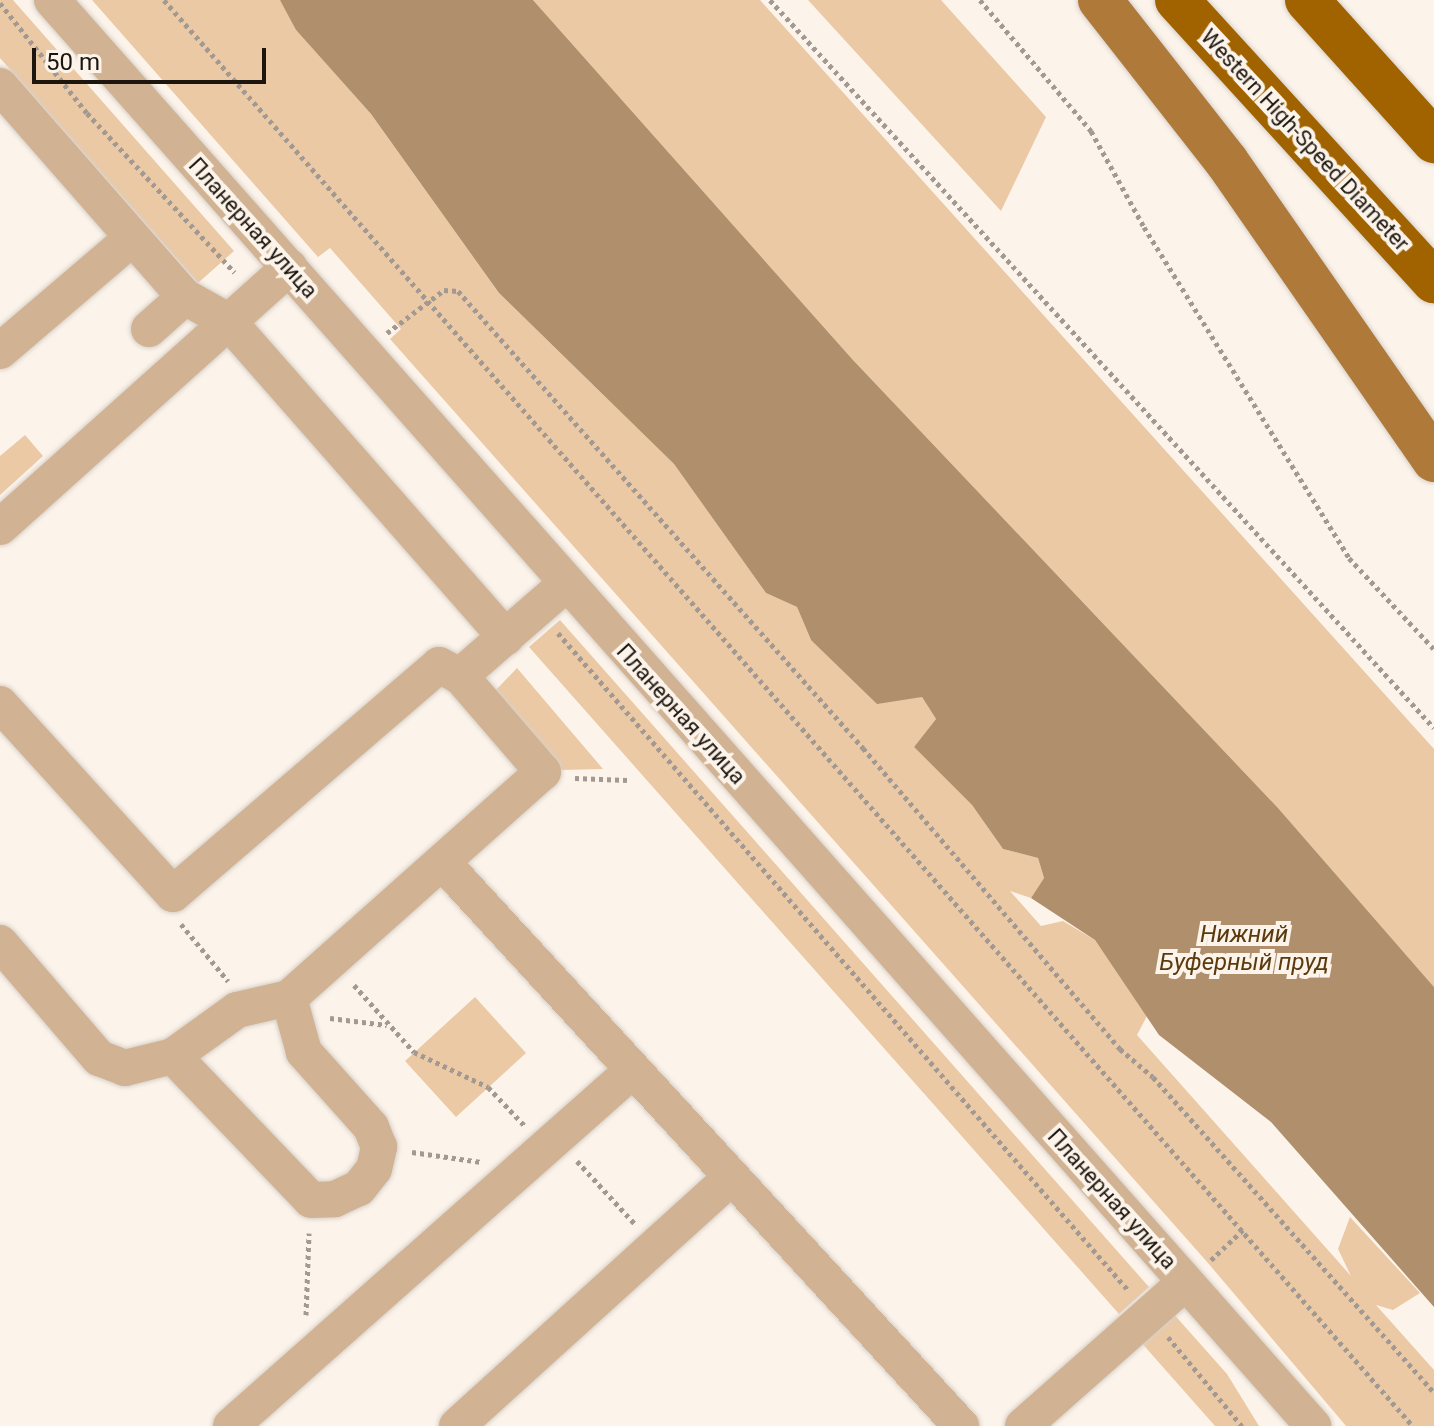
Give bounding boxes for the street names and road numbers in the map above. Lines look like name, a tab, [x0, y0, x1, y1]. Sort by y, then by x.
street label: Western High-Speed Diameter	[1195, 24, 1415, 256]
street label: Планерная улица	[183, 152, 323, 304]
street label: Планерная улица	[611, 638, 751, 790]
street label: Планерная улица	[1042, 1123, 1182, 1275]

